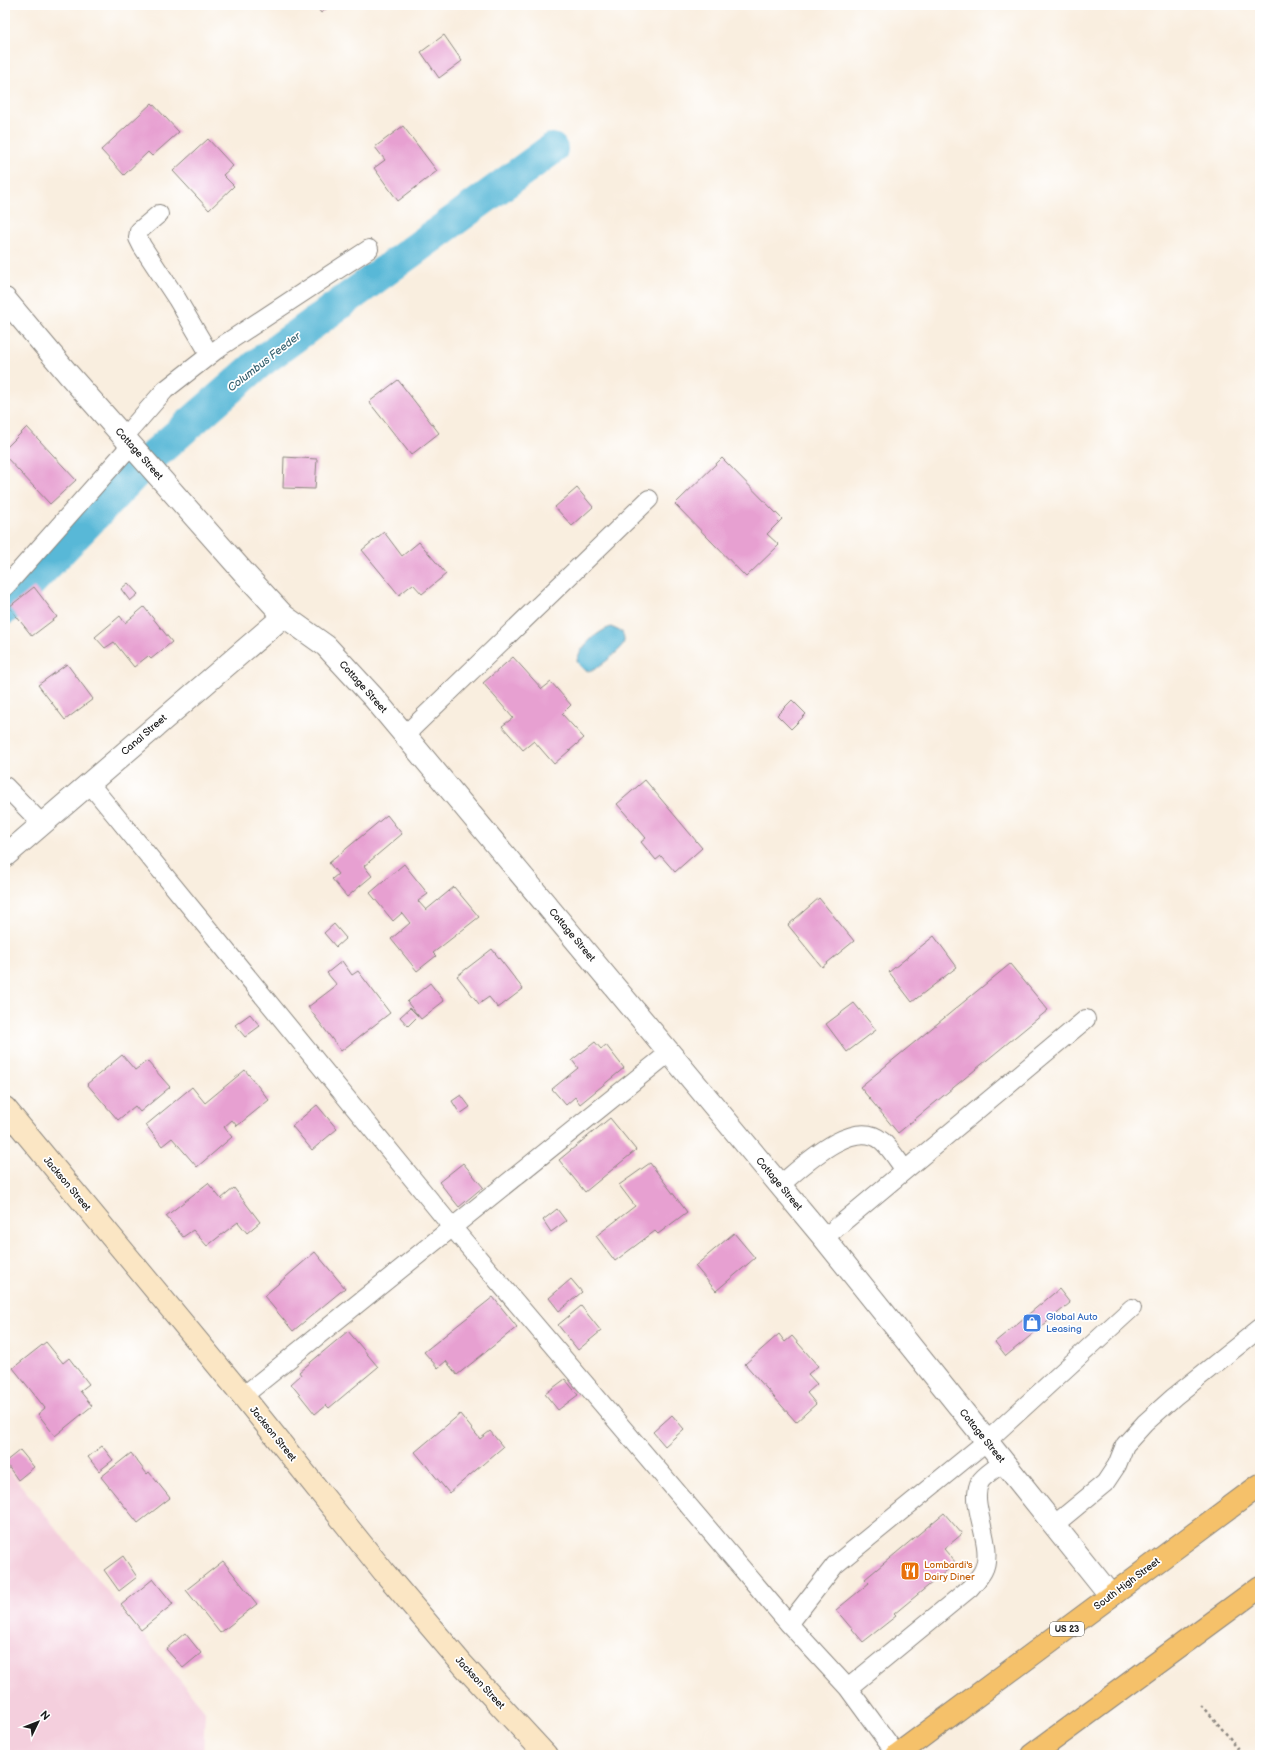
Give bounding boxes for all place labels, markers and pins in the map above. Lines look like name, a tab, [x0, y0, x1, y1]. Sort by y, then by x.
place label: Global Auto Leasing	[1046, 1311, 1098, 1335]
shop icon: Global Auto Leasing	[1021, 1312, 1043, 1334]
place label: Lombardi's Dairy Diner	[924, 1559, 975, 1583]
restaurant icon: Lombardi's Dairy Diner	[899, 1560, 921, 1582]

